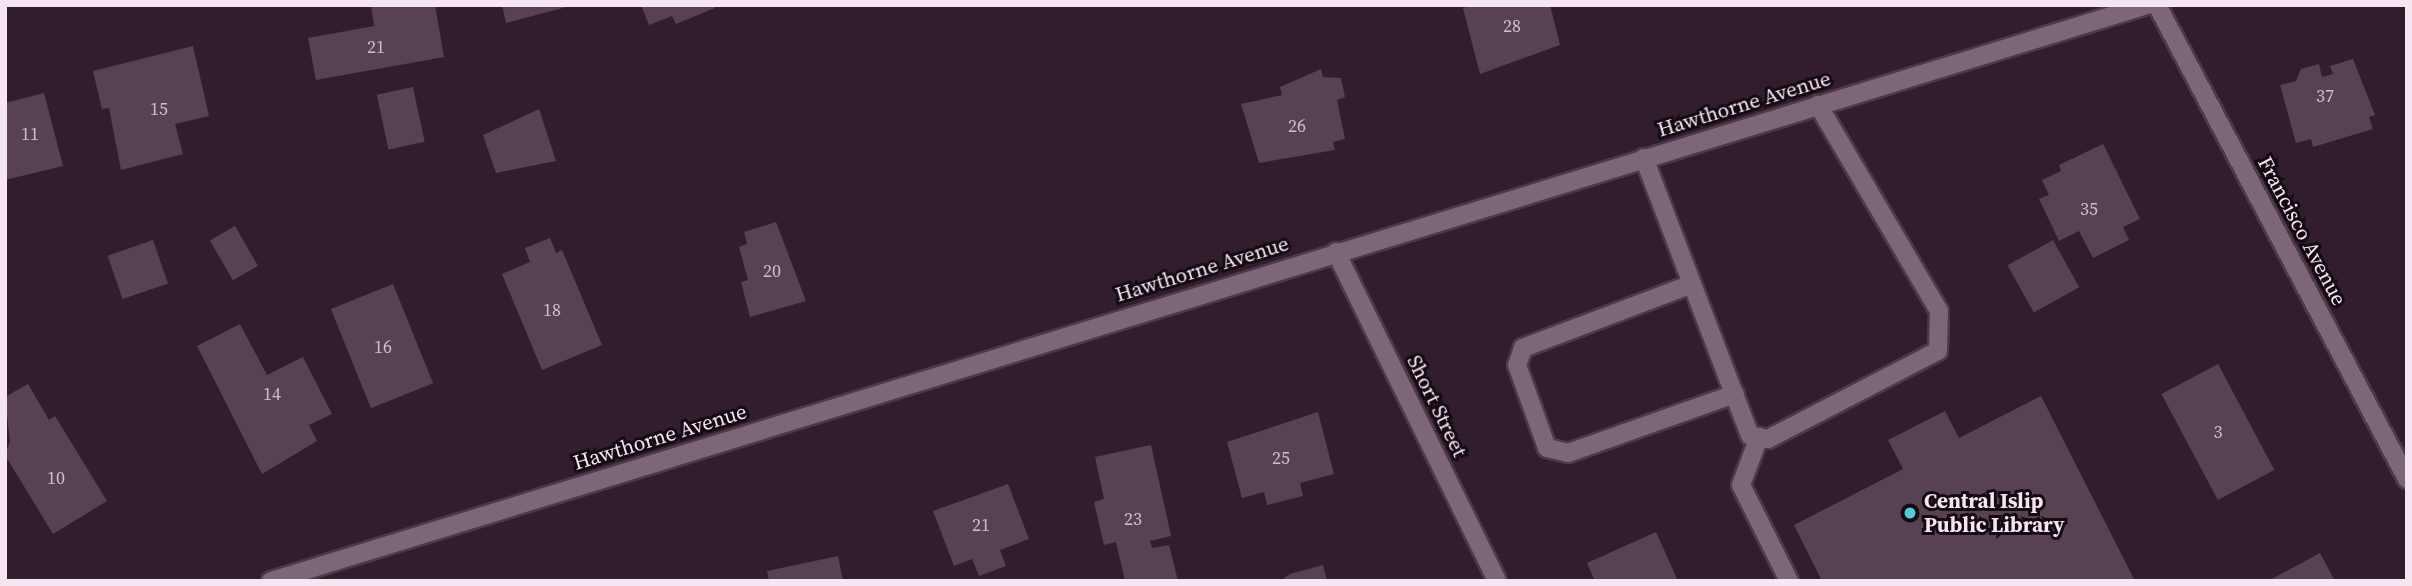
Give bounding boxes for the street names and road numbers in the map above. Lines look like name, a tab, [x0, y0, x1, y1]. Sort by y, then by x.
street label: Hawthorne Avenue	[1654, 66, 1834, 142]
street label: Francisco Avenue	[2252, 152, 2352, 310]
street label: Hawthorne Avenue	[1112, 231, 1292, 307]
street label: Short Street	[1402, 351, 1472, 461]
street label: Hawthorne Avenue	[570, 399, 750, 475]

